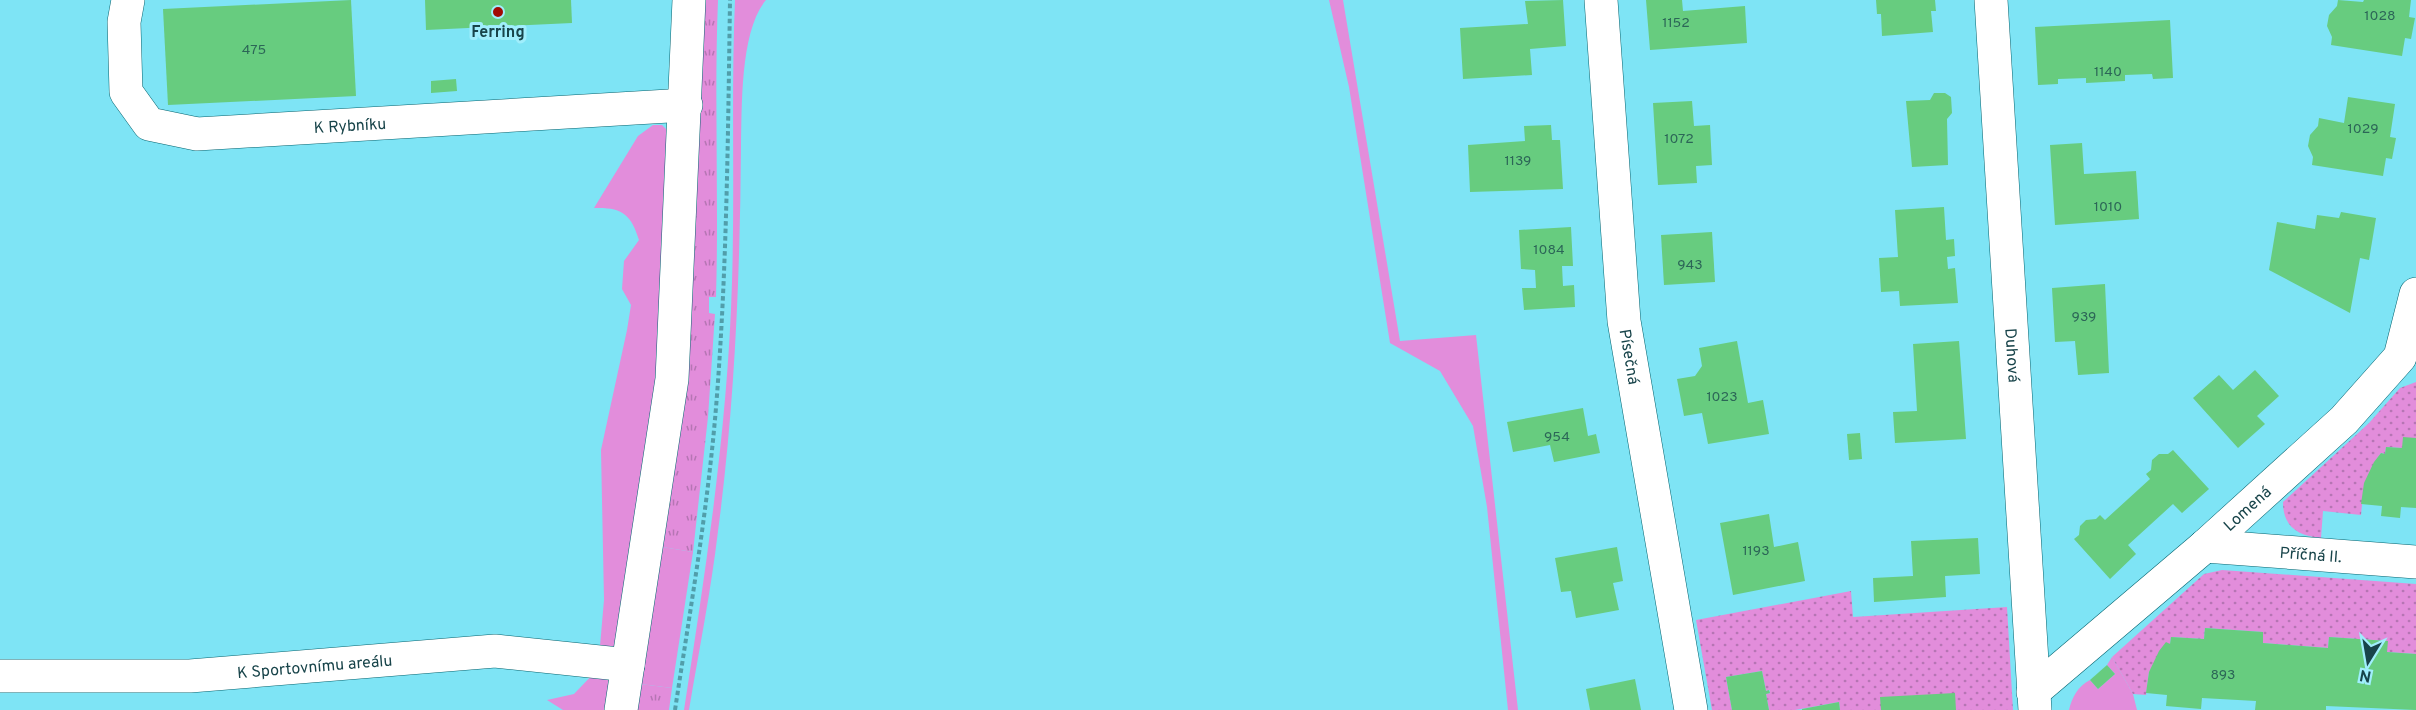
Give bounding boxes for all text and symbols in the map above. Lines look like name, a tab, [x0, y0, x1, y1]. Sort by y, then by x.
marker: Ferring	[491, 5, 505, 19]
house number: 1028	[2364, 8, 2396, 25]
house number: 1152	[1662, 15, 1690, 32]
place label: Ferring	[471, 23, 525, 43]
house number: 475	[242, 42, 266, 59]
house number: 1140	[2094, 64, 2122, 81]
street label: K Rybníku	[313, 115, 387, 139]
house number: 1029	[2347, 121, 2379, 138]
house number: 1072	[1664, 131, 1694, 148]
house number: 1139	[1505, 153, 1531, 170]
house number: 1010	[2094, 199, 2122, 216]
house number: 1084	[1533, 242, 1565, 259]
house number: 943	[1677, 257, 1703, 274]
house number: 939	[2072, 309, 2096, 326]
street label: Písečná	[1614, 328, 1643, 386]
street label: Duhová	[1999, 328, 2023, 383]
house number: 1023	[1706, 389, 1738, 406]
house number: 954	[1544, 429, 1570, 446]
street label: Lomená	[2220, 483, 2276, 536]
house number: 1193	[1742, 543, 1770, 560]
street label: Příčná II.	[2279, 544, 2342, 568]
north arrow	[2338, 632, 2398, 692]
street label: K Sportovnímu areálu	[236, 651, 393, 684]
text: N	[2358, 664, 2373, 686]
house number: 893	[2210, 667, 2236, 684]

